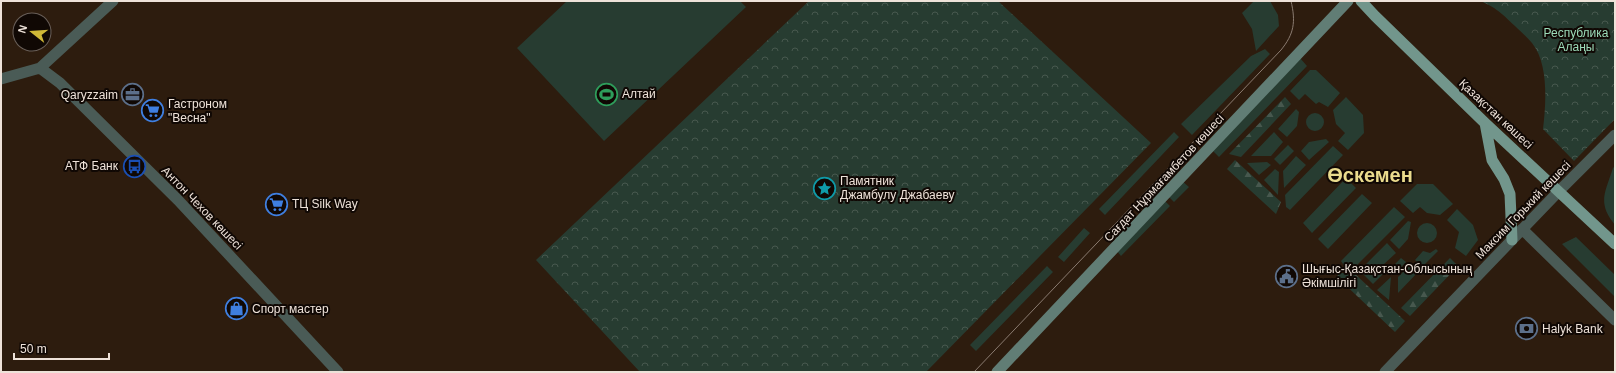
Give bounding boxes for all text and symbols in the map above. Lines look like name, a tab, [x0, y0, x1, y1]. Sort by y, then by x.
north arrow	[12, 12, 52, 52]
text: N	[16, 23, 29, 35]
park label: Республика Алаңы	[1543, 26, 1609, 54]
street label: Қазақстан көшесі	[1456, 76, 1536, 152]
sports icon: Алтай	[594, 81, 620, 107]
office icon: Qaryzzaim	[120, 82, 146, 108]
place label: Алтай	[622, 87, 656, 101]
place label: Qaryzzaim	[61, 88, 118, 102]
place label: Гастроном "Весна"	[168, 97, 227, 125]
supermarket icon: Гастроном "Весна"	[139, 98, 165, 124]
street label: Сағдат Нұрмағамбетов көшесі	[1101, 111, 1227, 245]
bus stop icon: АТФ Банк	[121, 153, 147, 179]
street label: Максим Горький көшесі	[1473, 158, 1573, 262]
place label: АТФ Банк	[65, 159, 119, 173]
street label: Антон Чехов көшесі	[159, 164, 245, 252]
district label: Өскемен	[1327, 164, 1413, 186]
place label: Памятник Джамбулу Джабаеву	[840, 174, 955, 202]
place icon: Памятник Джамбулу Джабаеву	[812, 175, 838, 201]
supermarket icon: ТЦ Silk Way	[264, 191, 290, 217]
place label: ТЦ Silk Way	[292, 197, 358, 211]
place label: Шығыс-Қазақстан-Облысының Әкімшілігі	[1302, 262, 1472, 290]
public building icon: Шығыс-Қазақстан-Облысының Әкімшілігі	[1273, 263, 1299, 289]
shop icon: Спорт мастер	[224, 296, 250, 322]
place label: Спорт мастер	[252, 302, 329, 316]
bank icon: Halyk Bank	[1513, 316, 1539, 342]
place label: Halyk Bank	[1542, 322, 1604, 336]
scale bar	[14, 335, 109, 361]
text: 50 m	[20, 342, 47, 356]

